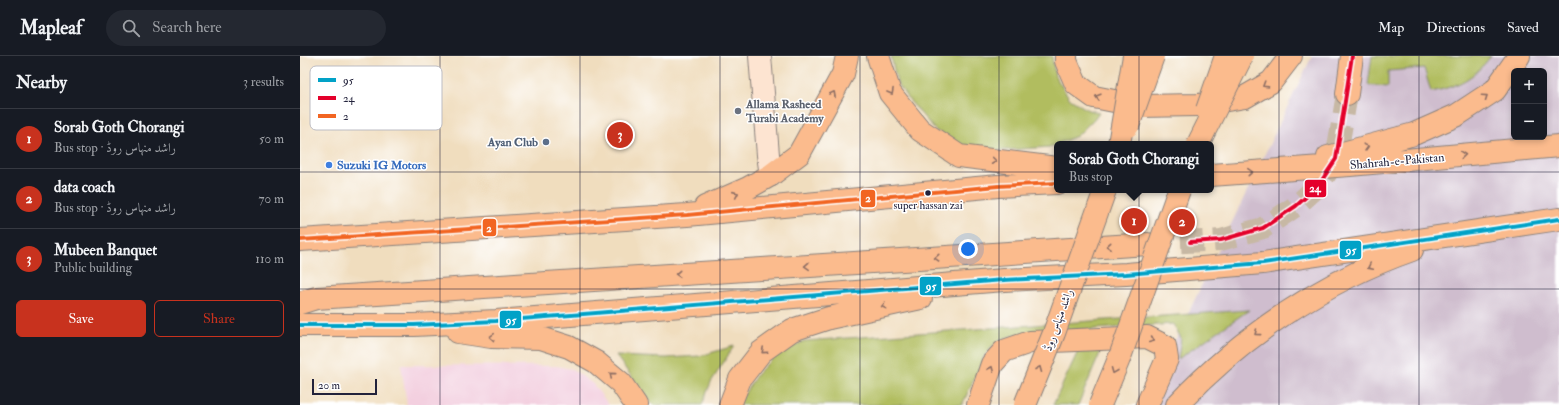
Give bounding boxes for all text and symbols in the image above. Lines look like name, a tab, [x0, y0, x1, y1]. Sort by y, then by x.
search box	[106, 10, 386, 46]
text: Mapleaf	[20, 16, 82, 40]
icon: search	[120, 17, 142, 39]
text: Search here	[152, 18, 222, 37]
text: Map	[1378, 19, 1404, 36]
text: Directions	[1426, 19, 1485, 36]
text: Saved	[1507, 19, 1539, 36]
legend	[310, 66, 442, 130]
map controls	[1511, 68, 1547, 140]
button: +	[1511, 68, 1547, 104]
text: Nearby	[16, 72, 67, 93]
text: 3 results	[243, 74, 284, 90]
text: 95	[342, 74, 354, 87]
one-way arrow	[1262, 80, 1269, 87]
one-way arrow	[886, 88, 894, 95]
one-way arrow	[828, 91, 835, 98]
text: 24	[343, 92, 356, 105]
one-way arrow	[1095, 94, 1102, 102]
one-way arrow	[1481, 94, 1488, 102]
place label: Allama Rasheed Turabi Academy	[745, 97, 824, 126]
button: −	[1511, 104, 1547, 140]
marker: Allama Rasheed Turabi Academy	[733, 106, 743, 116]
text: 2	[343, 110, 349, 123]
text: Sorab Goth Chorangi	[54, 118, 185, 137]
pin: 3	[607, 120, 633, 150]
text: 1	[27, 131, 31, 147]
text: 50 m	[259, 131, 284, 147]
place label: Ayan Club	[487, 135, 538, 150]
marker: Ayan Club	[541, 137, 551, 147]
text: Bus stop · راشد منہاس روڈ	[54, 140, 176, 156]
popup	[1054, 141, 1214, 193]
one-way arrow	[1363, 143, 1369, 151]
text: Sorab Goth Chorangi	[1069, 150, 1199, 169]
street label: Shahrah-e-Pakistan	[1349, 150, 1445, 173]
one-way arrow	[1460, 150, 1466, 159]
one-way arrow	[991, 156, 997, 165]
place label: Suzuki IG Motors	[337, 158, 426, 173]
marker: Suzuki IG Motors	[324, 160, 334, 170]
one-way arrow	[1247, 168, 1253, 177]
text: Bus stop	[1069, 169, 1113, 185]
text: data coach	[54, 178, 115, 197]
line badge: 24	[1304, 179, 1327, 198]
text: 24	[1309, 182, 1322, 196]
marker: super hassan zai	[923, 188, 933, 198]
line badge: 2	[860, 189, 876, 208]
text: 2	[26, 191, 32, 207]
text: 70 m	[259, 191, 284, 207]
one-way arrow	[731, 191, 739, 199]
text: 2	[865, 192, 871, 205]
place label: super hassan zai	[893, 199, 963, 213]
text: Bus stop · راشد منہاس روڈ	[54, 200, 176, 216]
pin: 1	[1121, 206, 1147, 236]
pin: 2	[1169, 207, 1195, 237]
line badge: 2	[482, 218, 497, 237]
text: 2	[486, 222, 492, 235]
your location	[958, 239, 978, 259]
line badge: 95	[1339, 240, 1362, 260]
text: Mubeen Banquet	[54, 241, 157, 260]
one-way arrow	[1106, 242, 1112, 251]
text: 95	[1345, 244, 1356, 257]
text: 3	[27, 251, 32, 267]
text: 110 m	[255, 251, 284, 267]
one-way arrow	[934, 253, 940, 262]
text: Public building	[54, 260, 132, 276]
one-way arrow	[804, 262, 810, 270]
one-way arrow	[1366, 262, 1374, 270]
one-way arrow	[675, 270, 681, 279]
line badge: 95	[919, 276, 942, 296]
text: 95	[925, 280, 936, 293]
street label: راشد منہاس روڈ	[1040, 287, 1077, 353]
button: Save	[16, 300, 146, 337]
button: Share	[154, 300, 284, 337]
one-way arrow	[881, 302, 887, 310]
line badge: 95	[499, 310, 522, 329]
text: 95	[505, 314, 516, 327]
one-way arrow	[1255, 328, 1262, 335]
one-way arrow	[489, 332, 495, 341]
one-way arrow	[1148, 335, 1155, 343]
one-way arrow	[761, 346, 769, 353]
one-way arrow	[987, 365, 995, 372]
one-way arrow	[1035, 365, 1043, 372]
one-way arrow	[1110, 368, 1118, 375]
one-way arrow	[609, 373, 616, 380]
scale bar	[312, 377, 377, 396]
text: 20 m	[318, 379, 340, 392]

